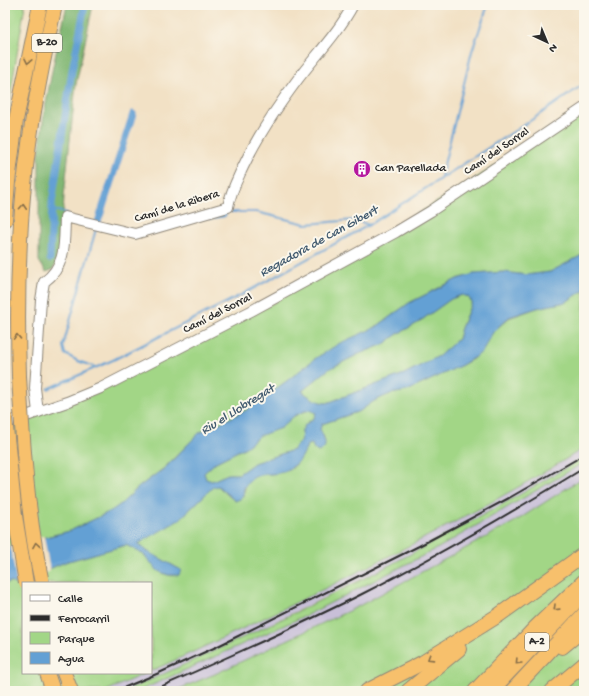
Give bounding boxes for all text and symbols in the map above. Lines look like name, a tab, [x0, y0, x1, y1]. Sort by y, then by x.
north arrow	[527, 22, 567, 62]
road number: B-20	[32, 34, 62, 52]
text: N	[546, 41, 559, 55]
one-way arrow	[24, 58, 33, 64]
street label: Camí del Sorral	[462, 125, 532, 179]
building icon: Can Parellada	[352, 159, 372, 179]
place label: Can Parellada	[375, 162, 446, 176]
street label: Camí de la Ribera	[133, 187, 221, 227]
water label: Regadora de Can Gibert	[257, 202, 383, 281]
one-way arrow	[18, 204, 27, 210]
street label: Camí del Sorral	[181, 290, 255, 337]
one-way arrow	[13, 334, 22, 340]
water label: Riu el Llobregat	[198, 380, 280, 439]
one-way arrow	[32, 541, 41, 548]
legend	[22, 582, 152, 674]
text: Calle	[58, 593, 83, 607]
one-way arrow	[553, 603, 561, 611]
text: Ferrocarril	[57, 613, 110, 627]
text: Parque	[57, 633, 95, 647]
road number: A-2	[525, 633, 549, 651]
text: Agua	[58, 653, 85, 667]
one-way arrow	[427, 653, 434, 661]
one-way arrow	[515, 657, 523, 665]

